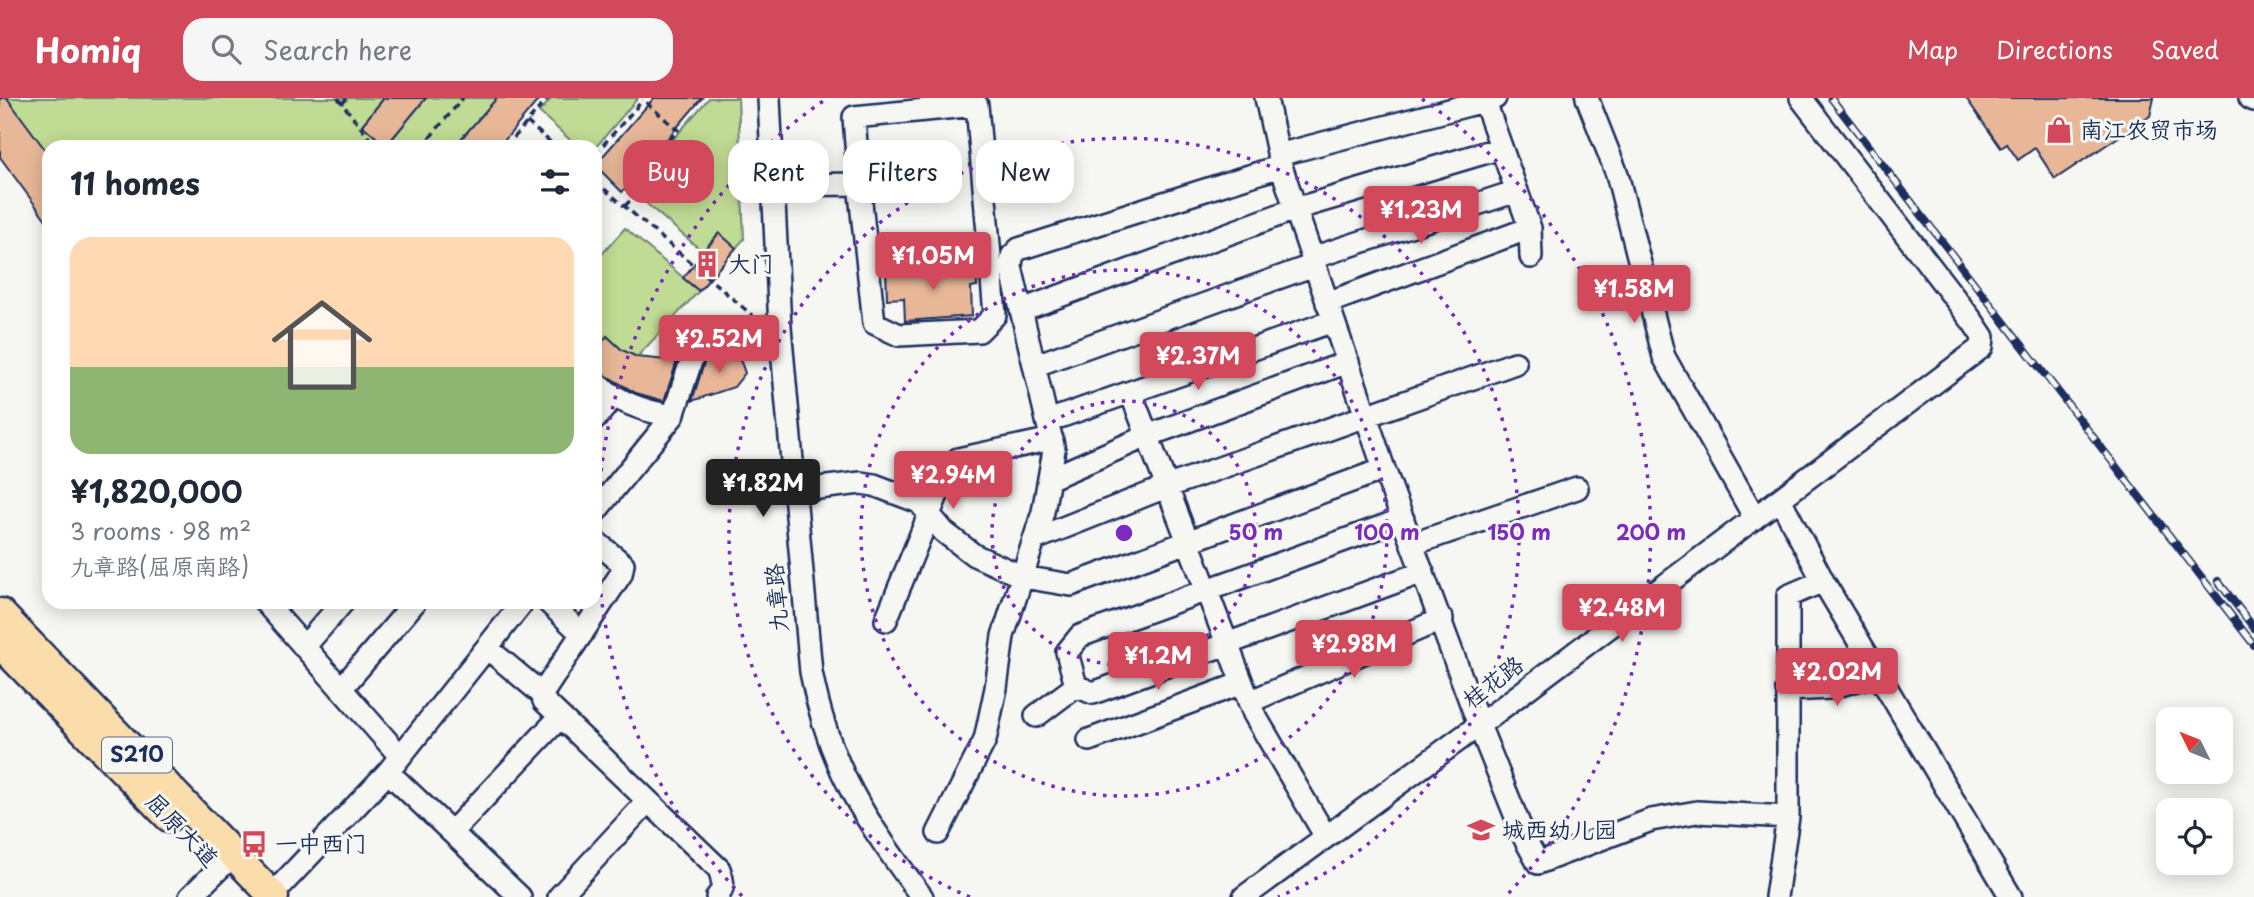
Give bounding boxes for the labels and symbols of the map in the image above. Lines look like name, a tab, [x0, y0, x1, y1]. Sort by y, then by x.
place label: 南江农贸市场	[2080, 111, 2218, 146]
shop icon: 南江农贸市场	[2044, 115, 2074, 145]
pin: ¥1.23M	[1364, 186, 1478, 246]
pin: ¥1.05M	[876, 232, 990, 292]
place label: 大门	[728, 245, 774, 280]
building icon: 大门	[692, 249, 722, 279]
pin: ¥1.58M	[1577, 266, 1691, 325]
pin: ¥2.52M	[662, 316, 776, 375]
pin: ¥2.37M	[1141, 332, 1255, 392]
pin: ¥2.94M	[896, 452, 1010, 511]
pin: ¥1.82M	[706, 460, 820, 519]
text: 50 m	[1229, 515, 1283, 547]
text: 100 m	[1354, 515, 1420, 547]
text: 150 m	[1487, 515, 1551, 547]
text: 200 m	[1616, 515, 1686, 547]
centre of rings	[1112, 521, 1136, 545]
street label: 九章路	[755, 562, 796, 634]
pin: ¥2.48M	[1565, 584, 1679, 644]
pin: ¥2.98M	[1297, 620, 1411, 680]
pin: ¥1.2M	[1109, 632, 1207, 692]
street label: 桂花路	[1454, 646, 1530, 716]
pin: ¥2.02M	[1780, 648, 1894, 708]
north arrow	[2156, 707, 2233, 784]
road number: S210	[102, 738, 172, 772]
street label: 屈原大道	[139, 784, 228, 874]
place label: 城西幼儿园	[1502, 811, 1617, 846]
school or university icon: 城西幼儿园	[1466, 815, 1496, 845]
place label: 一中西门	[275, 825, 367, 860]
bus stop icon: 一中西门	[239, 829, 269, 859]

